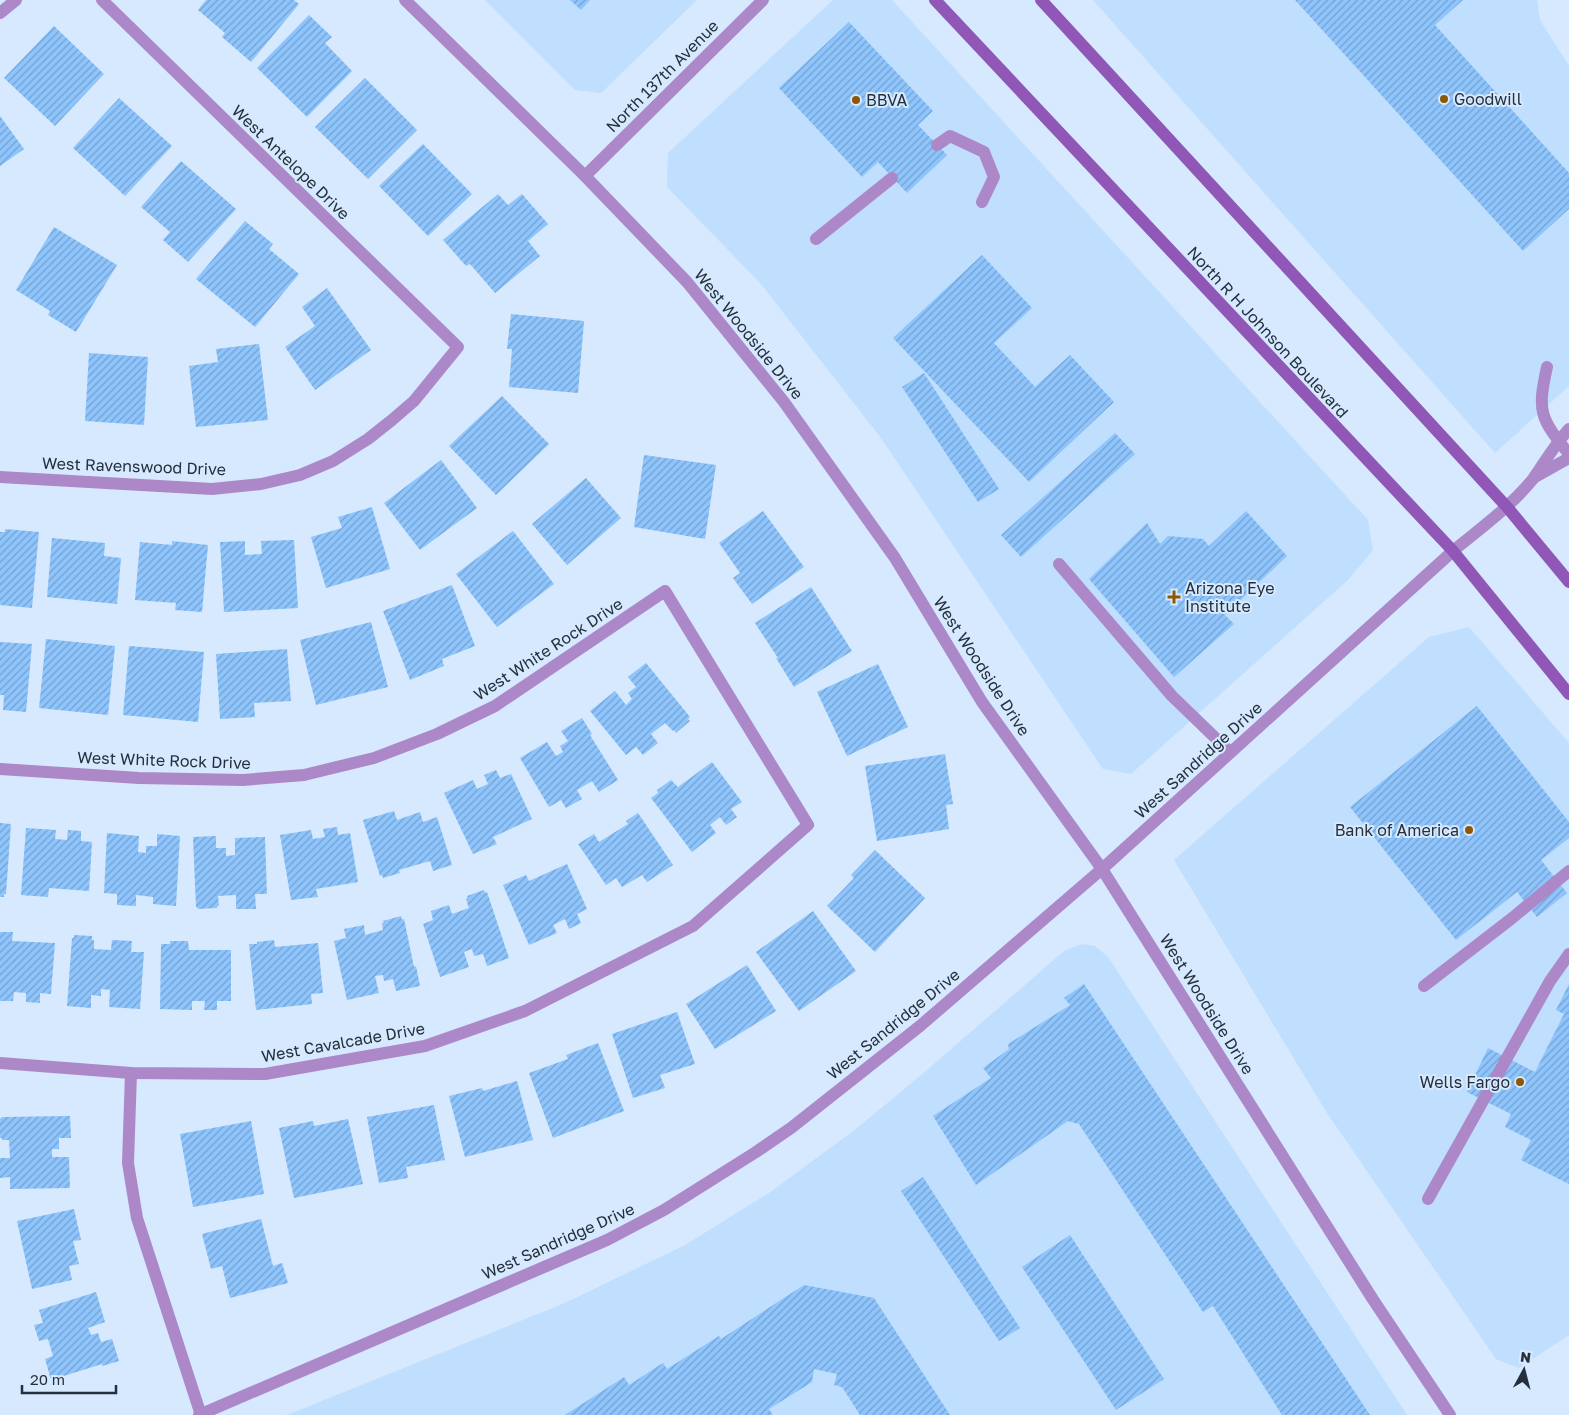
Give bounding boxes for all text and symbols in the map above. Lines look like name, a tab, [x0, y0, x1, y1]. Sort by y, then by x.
street label: North 137th Avenue	[602, 16, 722, 136]
place label: Goodwill	[1454, 89, 1522, 109]
place label: BBVA	[866, 90, 907, 110]
marker: Goodwill	[1438, 93, 1450, 105]
marker: BBVA	[850, 94, 862, 106]
street label: West Antelope Drive	[228, 101, 354, 223]
street label: North R H Johnson Boulevard	[1183, 242, 1353, 422]
street label: West Woodside Drive	[690, 265, 808, 403]
street label: West Ravenswood Drive	[42, 453, 226, 479]
place label: Arizona Eye Institute	[1185, 578, 1274, 616]
marker: Arizona Eye Institute	[1167, 590, 1181, 604]
street label: West White Rock Drive	[470, 593, 626, 705]
street label: West Woodside Drive	[929, 593, 1035, 739]
street label: West Sandridge Drive	[1130, 697, 1266, 823]
street label: West White Rock Drive	[77, 747, 251, 773]
place label: Bank of America	[1335, 820, 1459, 840]
marker: Bank of America	[1463, 824, 1475, 836]
street label: West Woodside Drive	[1156, 930, 1258, 1078]
street label: West Sandridge Drive	[823, 964, 963, 1084]
street label: West Cavalcade Drive	[260, 1018, 426, 1066]
place label: Wells Fargo	[1420, 1072, 1510, 1092]
marker: Wells Fargo	[1514, 1076, 1526, 1088]
street label: West Sandridge Drive	[479, 1198, 637, 1284]
north arrow	[1499, 1345, 1549, 1395]
text: N	[1519, 1348, 1532, 1366]
scale bar	[22, 1362, 116, 1394]
text: 20 m	[30, 1370, 65, 1388]

